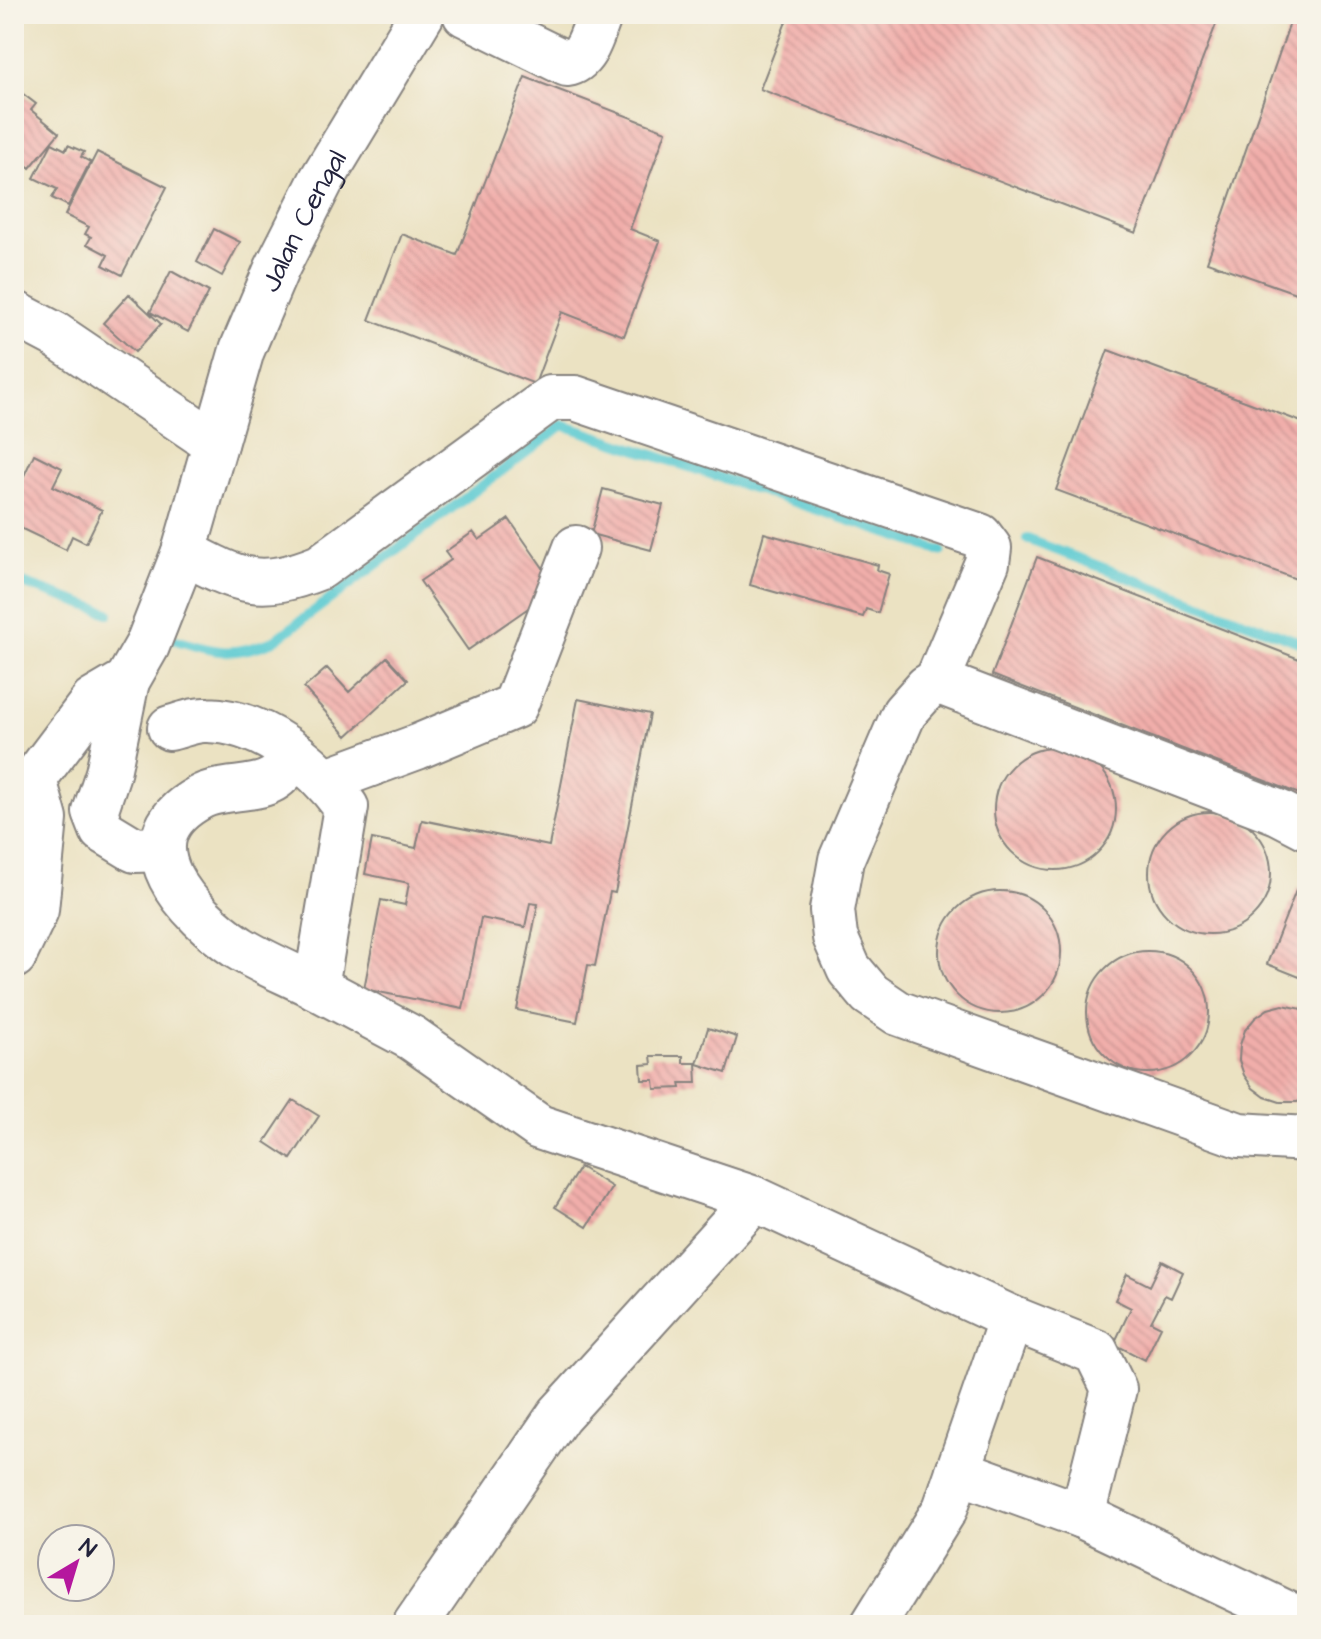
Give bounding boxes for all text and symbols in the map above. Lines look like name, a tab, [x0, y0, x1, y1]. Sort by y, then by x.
street label: Jalan Cengal	[251, 143, 357, 298]
north arrow	[36, 1523, 116, 1603]
text: N	[72, 1532, 103, 1565]

